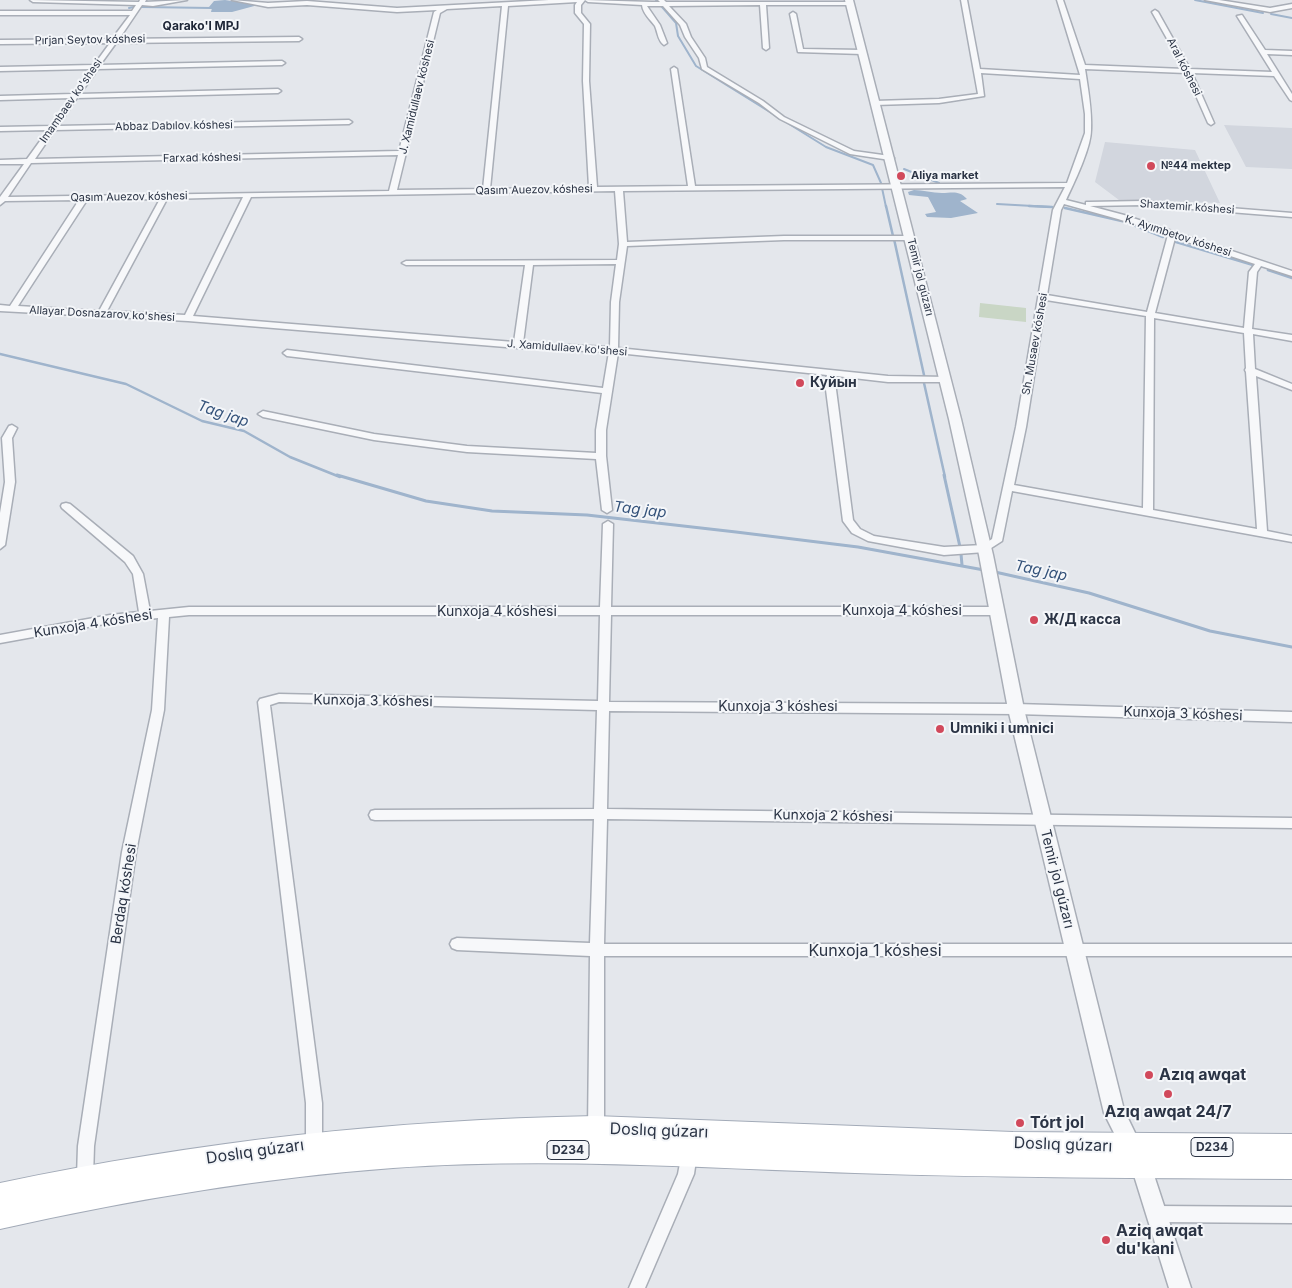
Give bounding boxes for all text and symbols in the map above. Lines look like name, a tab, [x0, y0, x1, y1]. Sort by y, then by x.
district label: Qarako'l MPJ	[163, 19, 239, 33]
street label: Pırjan Seytov kóshesi	[35, 32, 145, 48]
street label: Aral kóshesi	[1164, 36, 1204, 98]
street label: J. Xamidullaev kóshesi	[396, 38, 438, 156]
street label: Imambaev ko'shesi	[37, 56, 105, 146]
street label: Abbaz Dabılov kóshesi	[115, 118, 233, 134]
street label: Farxad kóshesi	[163, 151, 241, 165]
place label: №44 mektep	[1161, 159, 1231, 173]
marker: №44 mektep	[1145, 160, 1157, 172]
place label: Aliya market	[911, 169, 978, 183]
marker: Aliya market	[895, 170, 907, 182]
street label: Qasım Auezov kóshesi	[475, 182, 593, 198]
street label: Qasım Auezov kóshesi	[70, 189, 188, 205]
street label: Shaxtemir kóshesi	[1139, 197, 1235, 217]
street label: K. Ayımbetov kóshesi	[1123, 213, 1233, 259]
street label: Temir jol gúzarı	[904, 237, 936, 317]
street label: Sh. Musaev kóshesi	[1020, 292, 1050, 396]
street label: Allayar Dosnazarov ko'shesi	[29, 304, 175, 324]
street label: J. Xamidullaev ko'shesi	[506, 337, 628, 359]
place label: Куйын	[810, 375, 857, 391]
marker: Куйын	[794, 377, 806, 389]
water label: Tag jap	[195, 397, 251, 431]
water label: Tag jap	[613, 498, 667, 522]
water label: Tag jap	[1013, 557, 1069, 585]
street label: Kunxoja 4 kóshesi	[842, 603, 962, 619]
street label: Kunxoja 4 kóshesi	[437, 604, 557, 620]
street label: Kunxoja 4 kóshesi	[33, 606, 153, 642]
place label: Ж/Д касса	[1044, 612, 1121, 628]
marker: Ж/Д касса	[1028, 614, 1040, 626]
street label: Kunxoja 3 kóshesi	[313, 692, 433, 710]
street label: Kunxoja 3 kóshesi	[718, 699, 838, 715]
street label: Kunxoja 3 kóshesi	[1123, 704, 1243, 724]
place label: Umniki i umnici	[950, 721, 1054, 737]
marker: Umniki i umnici	[934, 723, 946, 735]
street label: Kunxoja 2 kóshesi	[773, 807, 893, 825]
street label: Temir jol gúzarı	[1037, 828, 1077, 930]
street label: Berdaq kóshesi	[108, 842, 140, 946]
street label: Kunxoja 1 kóshesi	[808, 941, 942, 961]
place label: Azıq awqat	[1159, 1065, 1246, 1085]
marker: Azıq awqat	[1143, 1069, 1155, 1081]
marker: Azıq awqat 24/7	[1162, 1088, 1174, 1100]
place label: Azıq awqat 24/7	[1104, 1102, 1232, 1122]
place label: Tórt jol	[1030, 1113, 1084, 1133]
marker: Tórt jol	[1014, 1117, 1026, 1129]
street label: Doslıq gúzarı	[609, 1120, 709, 1142]
street label: Doslıq gúzarı	[1013, 1134, 1113, 1156]
street label: Doslıq gúzarı	[205, 1136, 305, 1168]
road number: D234	[1191, 1138, 1233, 1156]
road number: D234	[547, 1140, 589, 1160]
place label: Aziq awqat du'kani	[1116, 1221, 1203, 1259]
marker: Aziq awqat du'kani	[1100, 1234, 1112, 1246]

